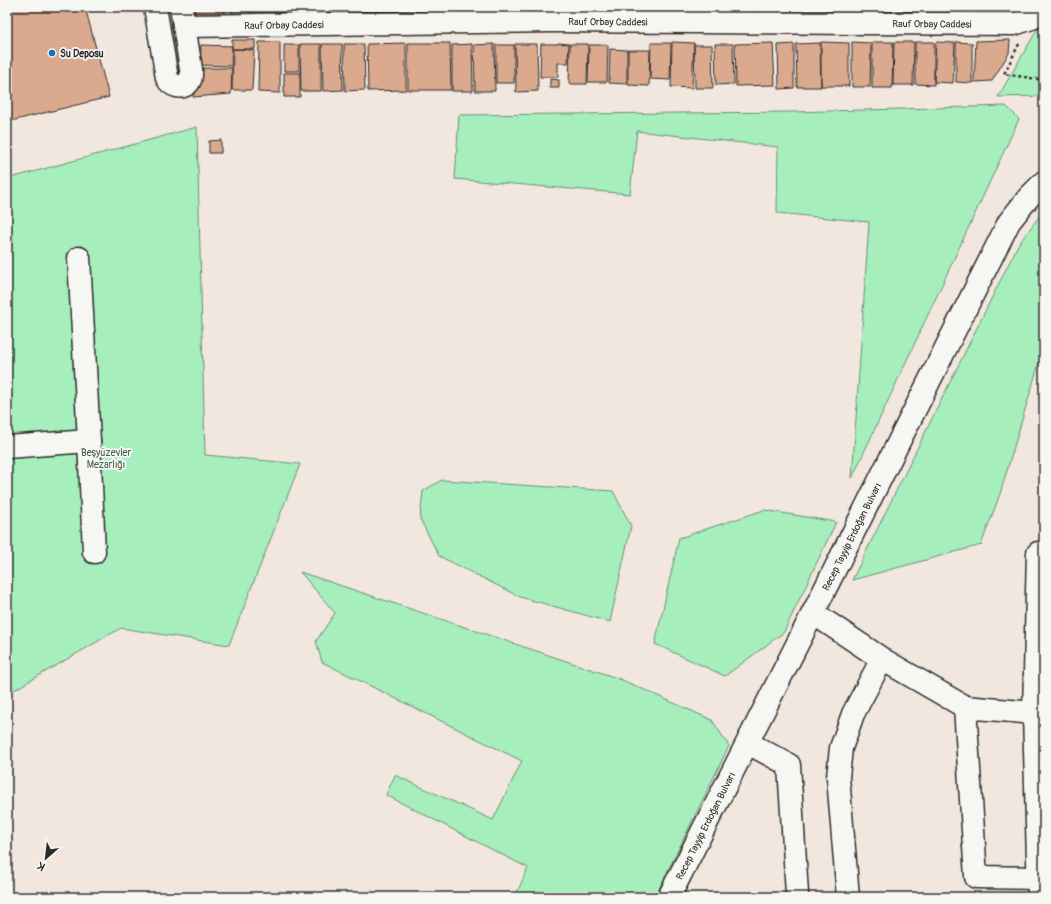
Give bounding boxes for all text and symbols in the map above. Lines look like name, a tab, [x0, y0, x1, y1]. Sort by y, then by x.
street label: Rauf Orbay Caddesi	[568, 16, 648, 29]
street label: Rauf Orbay Caddesi	[892, 18, 972, 31]
street label: Rauf Orbay Caddesi	[244, 19, 324, 32]
marker: Su Deposu	[47, 48, 57, 58]
place label: Su Deposu	[60, 48, 104, 60]
park label: Beşyüzevler Mezarlığı	[81, 447, 131, 471]
street label: Recep Tayyip Erdoğan Bulvarı	[820, 481, 884, 593]
street label: Recep Tayyip Erdoğan Bulvarı	[674, 770, 738, 882]
north arrow	[26, 838, 66, 878]
text: K	[35, 859, 48, 874]

